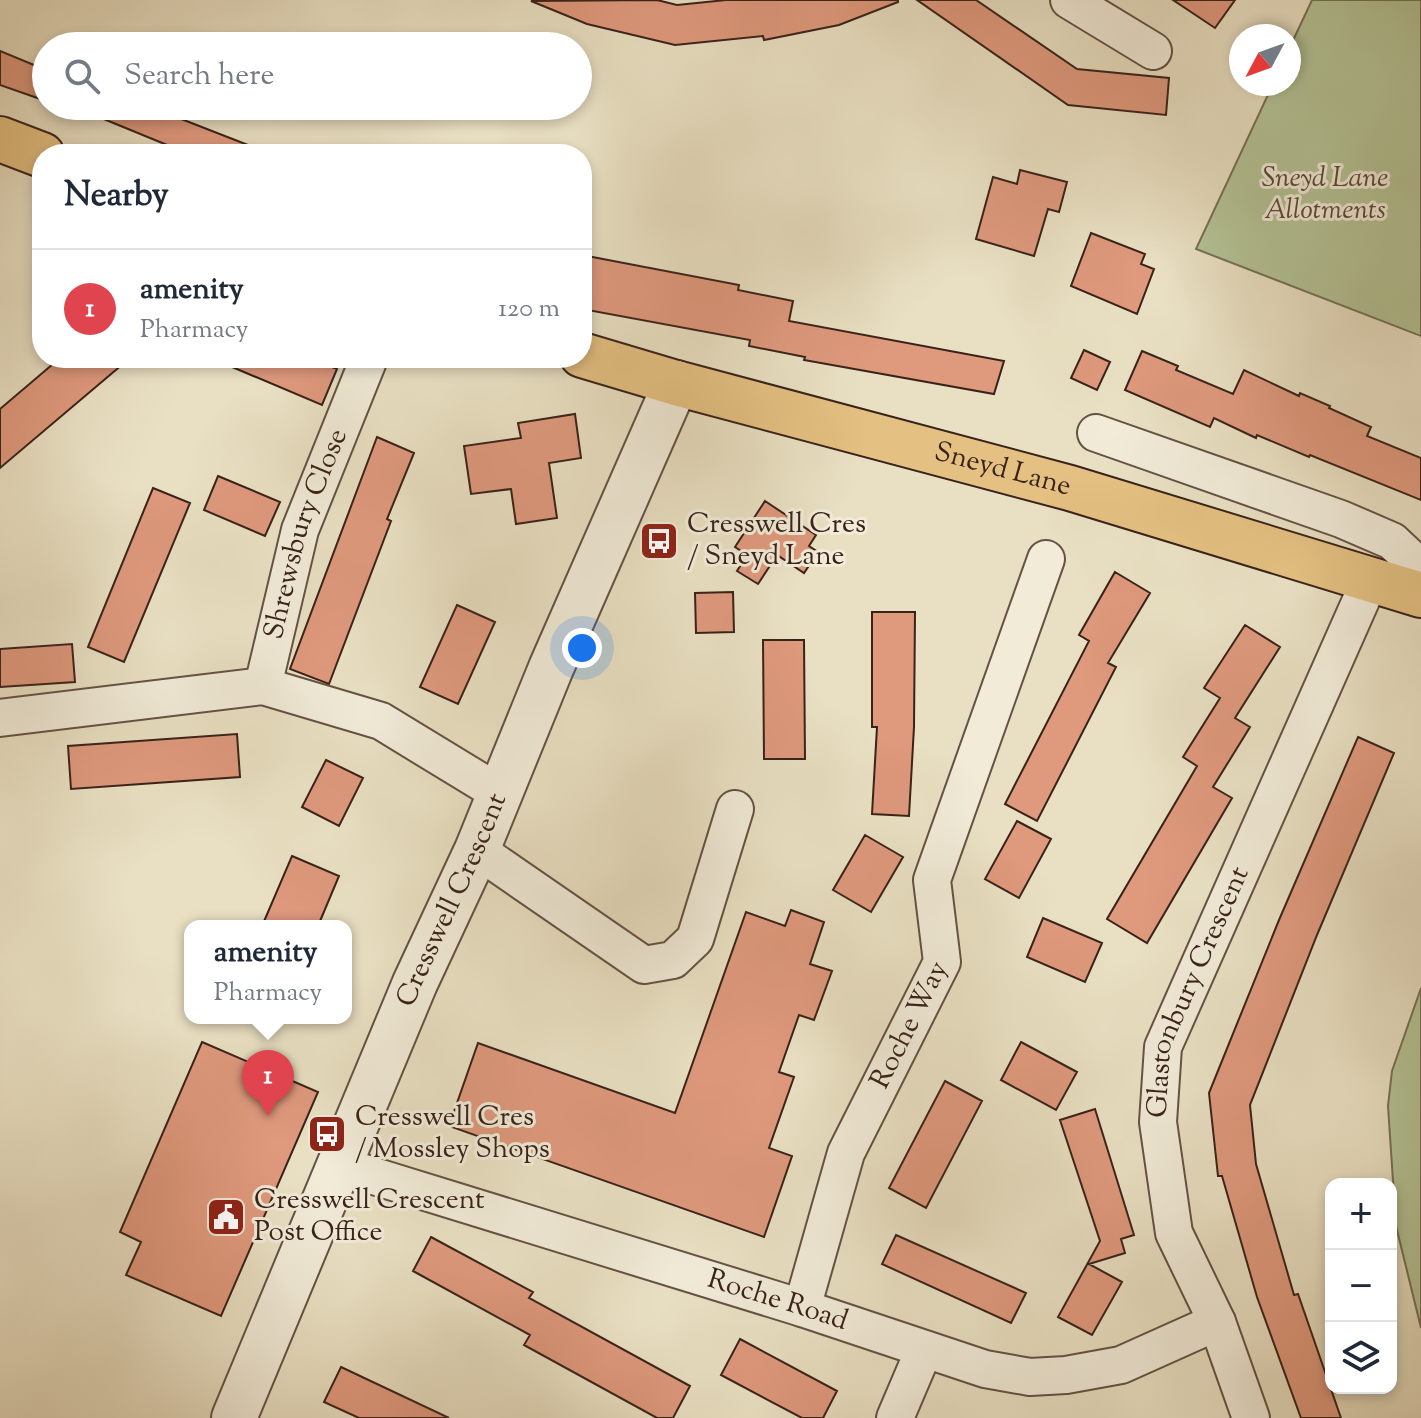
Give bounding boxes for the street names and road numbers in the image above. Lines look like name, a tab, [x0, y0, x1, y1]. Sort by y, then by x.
street label: Shrewsbury Close	[255, 423, 359, 644]
street label: Sneyd Lane	[930, 433, 1075, 507]
street label: Cresswell Crescent	[387, 787, 518, 1013]
street label: Glastonbury Crescent	[1138, 860, 1260, 1119]
street label: Roche Way	[861, 955, 959, 1096]
street label: Roche Road	[702, 1260, 853, 1342]

